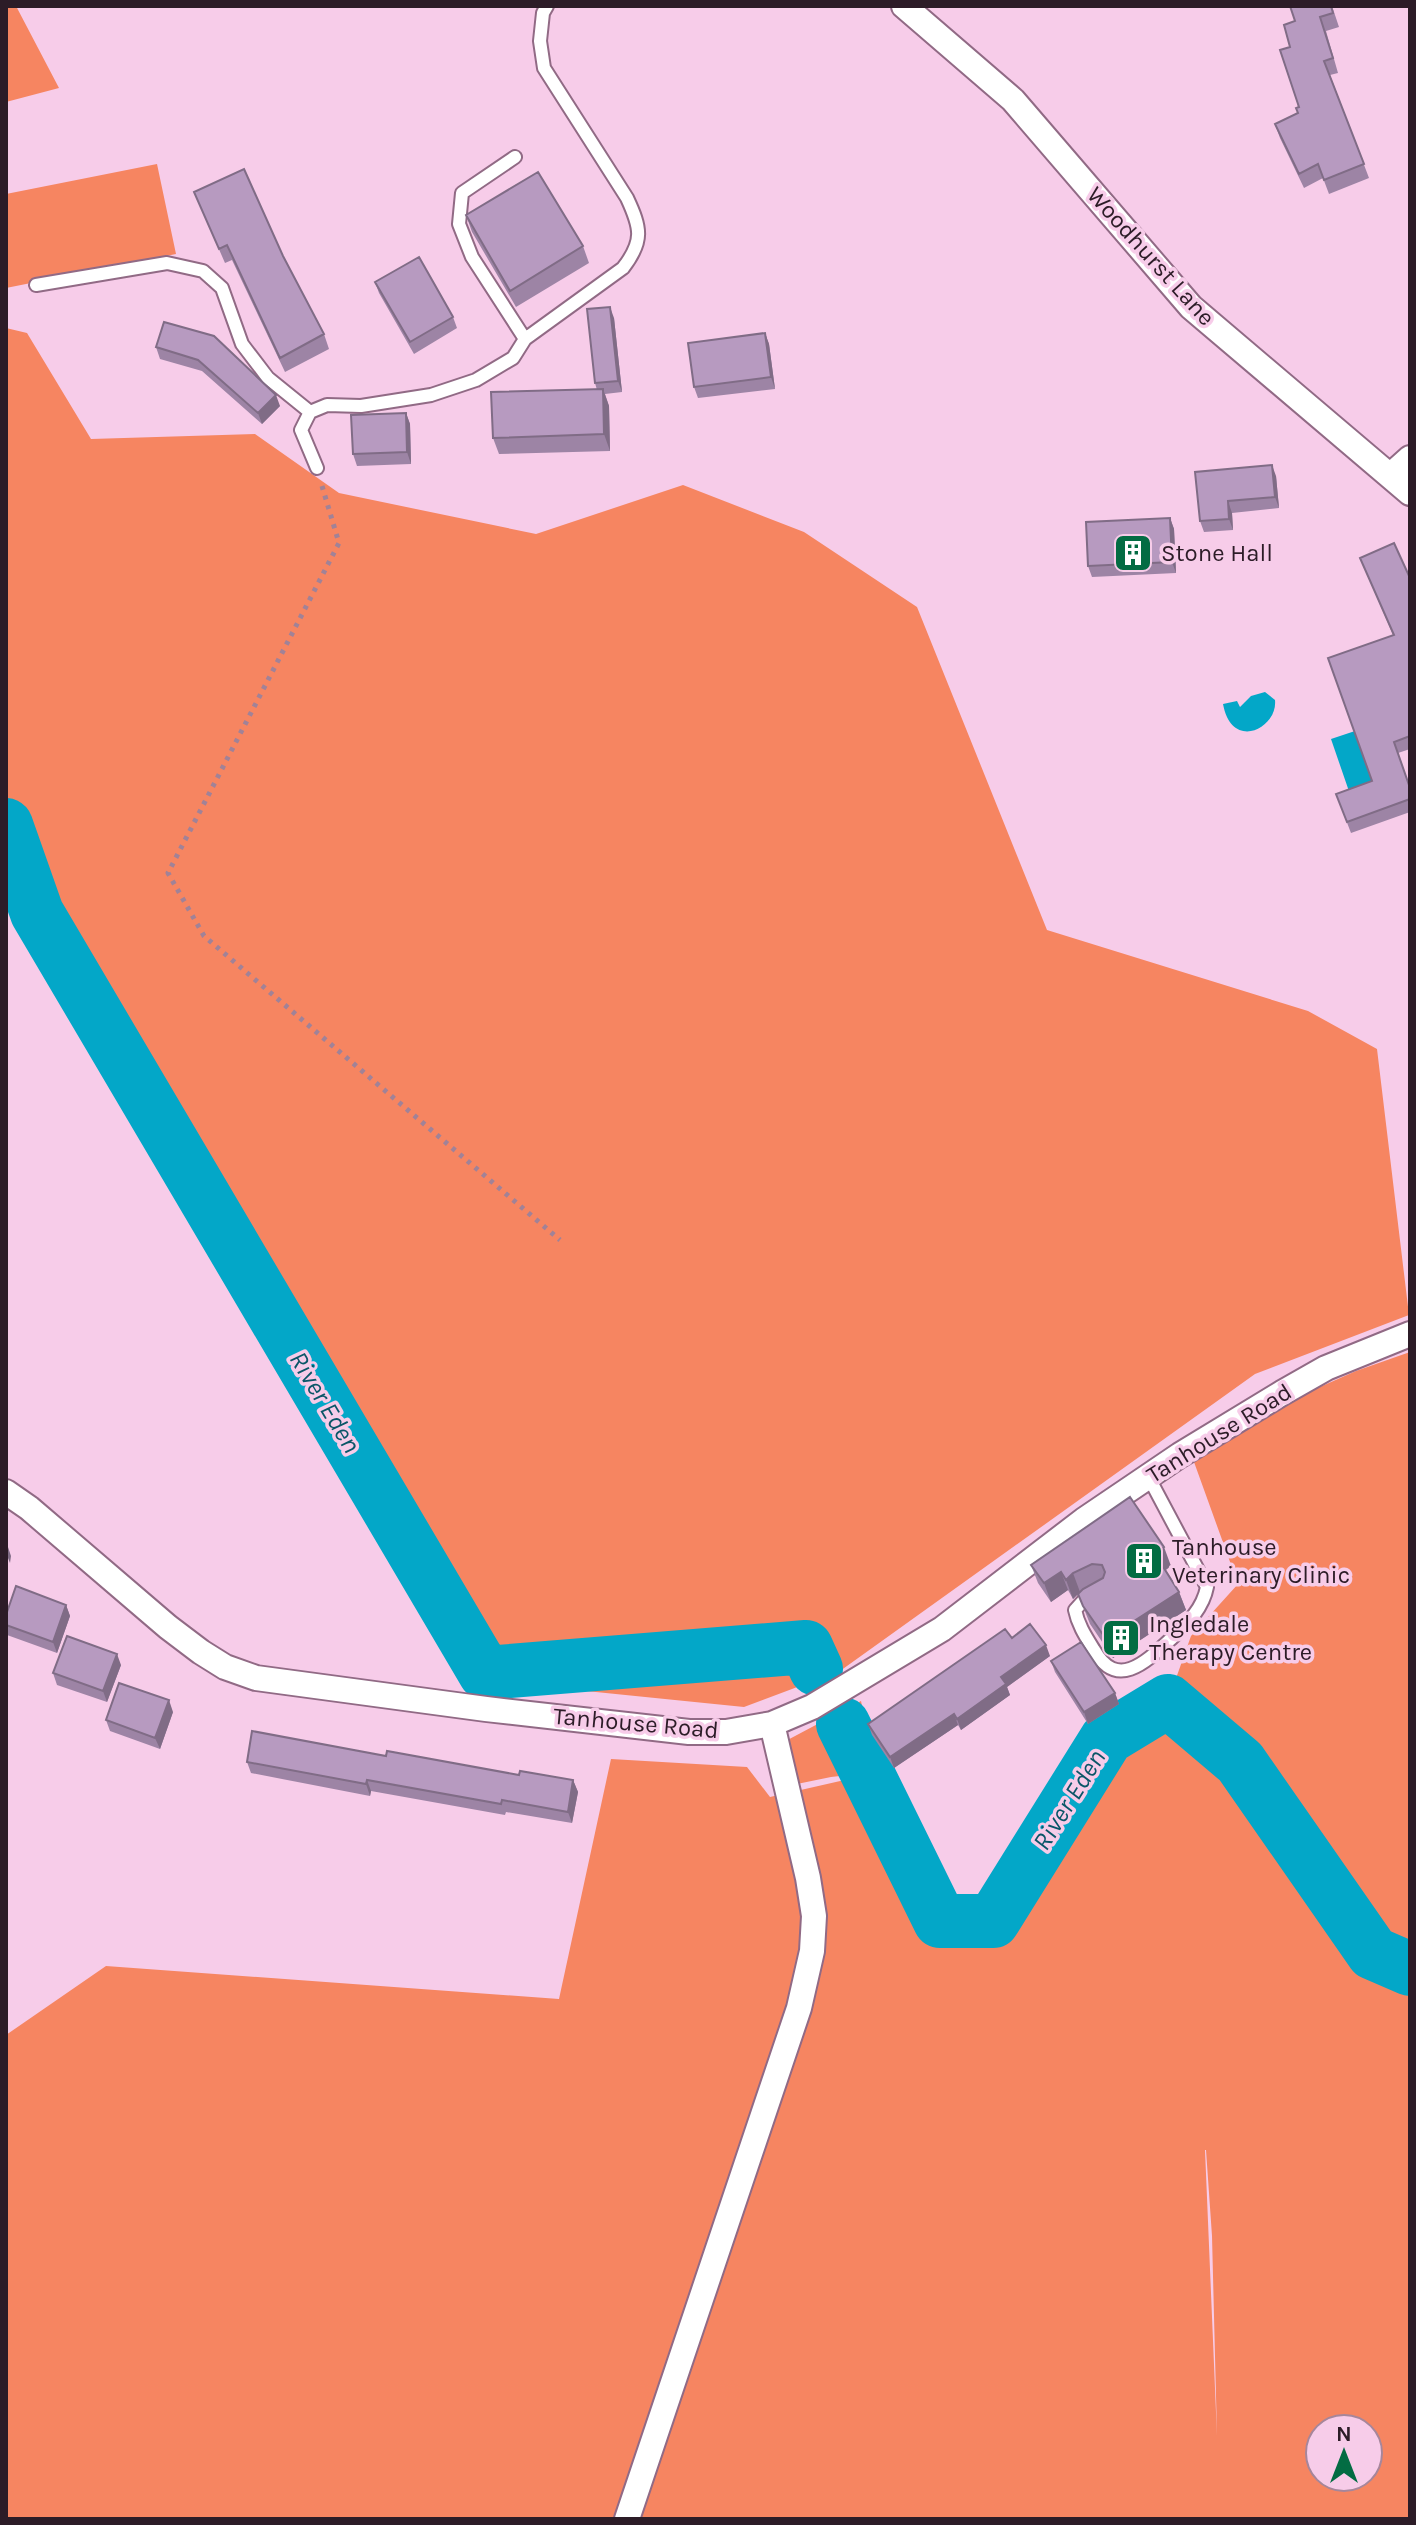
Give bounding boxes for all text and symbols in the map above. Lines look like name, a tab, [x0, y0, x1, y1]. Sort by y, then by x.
street label: Woodhurst Lane	[1081, 181, 1221, 331]
building icon: Stone Hall	[1112, 532, 1154, 574]
place label: Stone Hall	[1161, 539, 1273, 567]
water label: River Eden	[283, 1346, 367, 1458]
street label: Tanhouse Road	[1141, 1377, 1297, 1489]
place label: Tanhouse Veterinary Clinic	[1172, 1533, 1350, 1589]
building icon: Tanhouse Veterinary Clinic	[1123, 1540, 1165, 1582]
place label: Ingledale Therapy Centre	[1149, 1610, 1312, 1666]
building icon: Ingledale Therapy Centre	[1100, 1617, 1142, 1659]
street label: Tanhouse Road	[552, 1702, 720, 1744]
water label: River Eden	[1026, 1744, 1112, 1856]
north arrow	[1304, 2413, 1384, 2493]
text: N	[1336, 2421, 1352, 2447]

